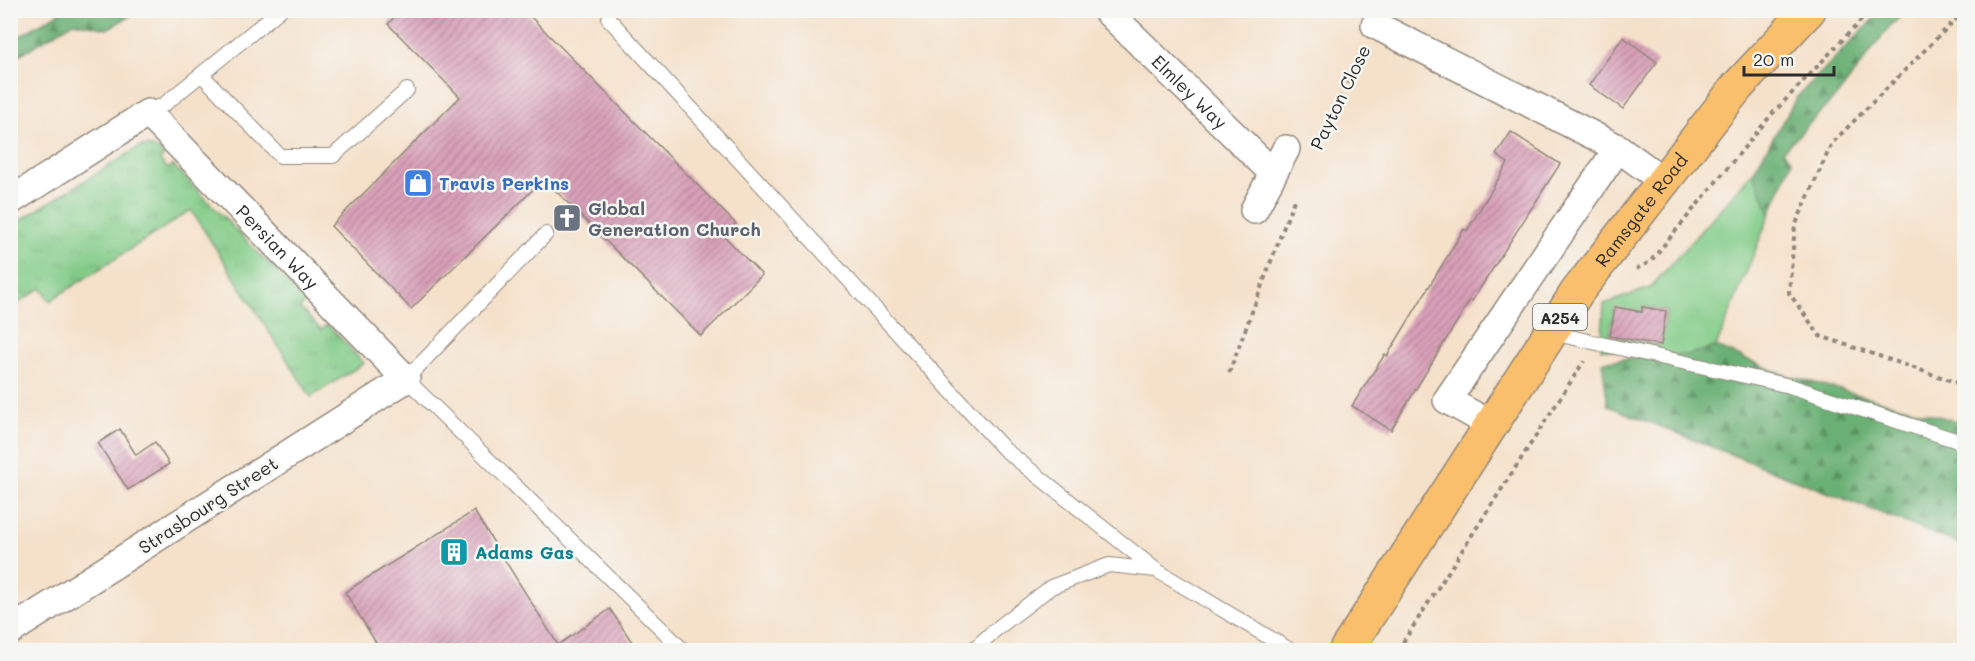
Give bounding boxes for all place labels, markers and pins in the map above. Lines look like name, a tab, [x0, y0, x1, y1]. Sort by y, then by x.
shop icon: Travis Perkins	[402, 167, 434, 199]
place label: Travis Perkins	[439, 171, 569, 195]
place label: Global Generation Church	[588, 196, 761, 241]
church icon: Global Generation Church	[551, 202, 583, 234]
building icon: Adams Gas	[438, 536, 470, 568]
place label: Adams Gas	[475, 540, 574, 564]

